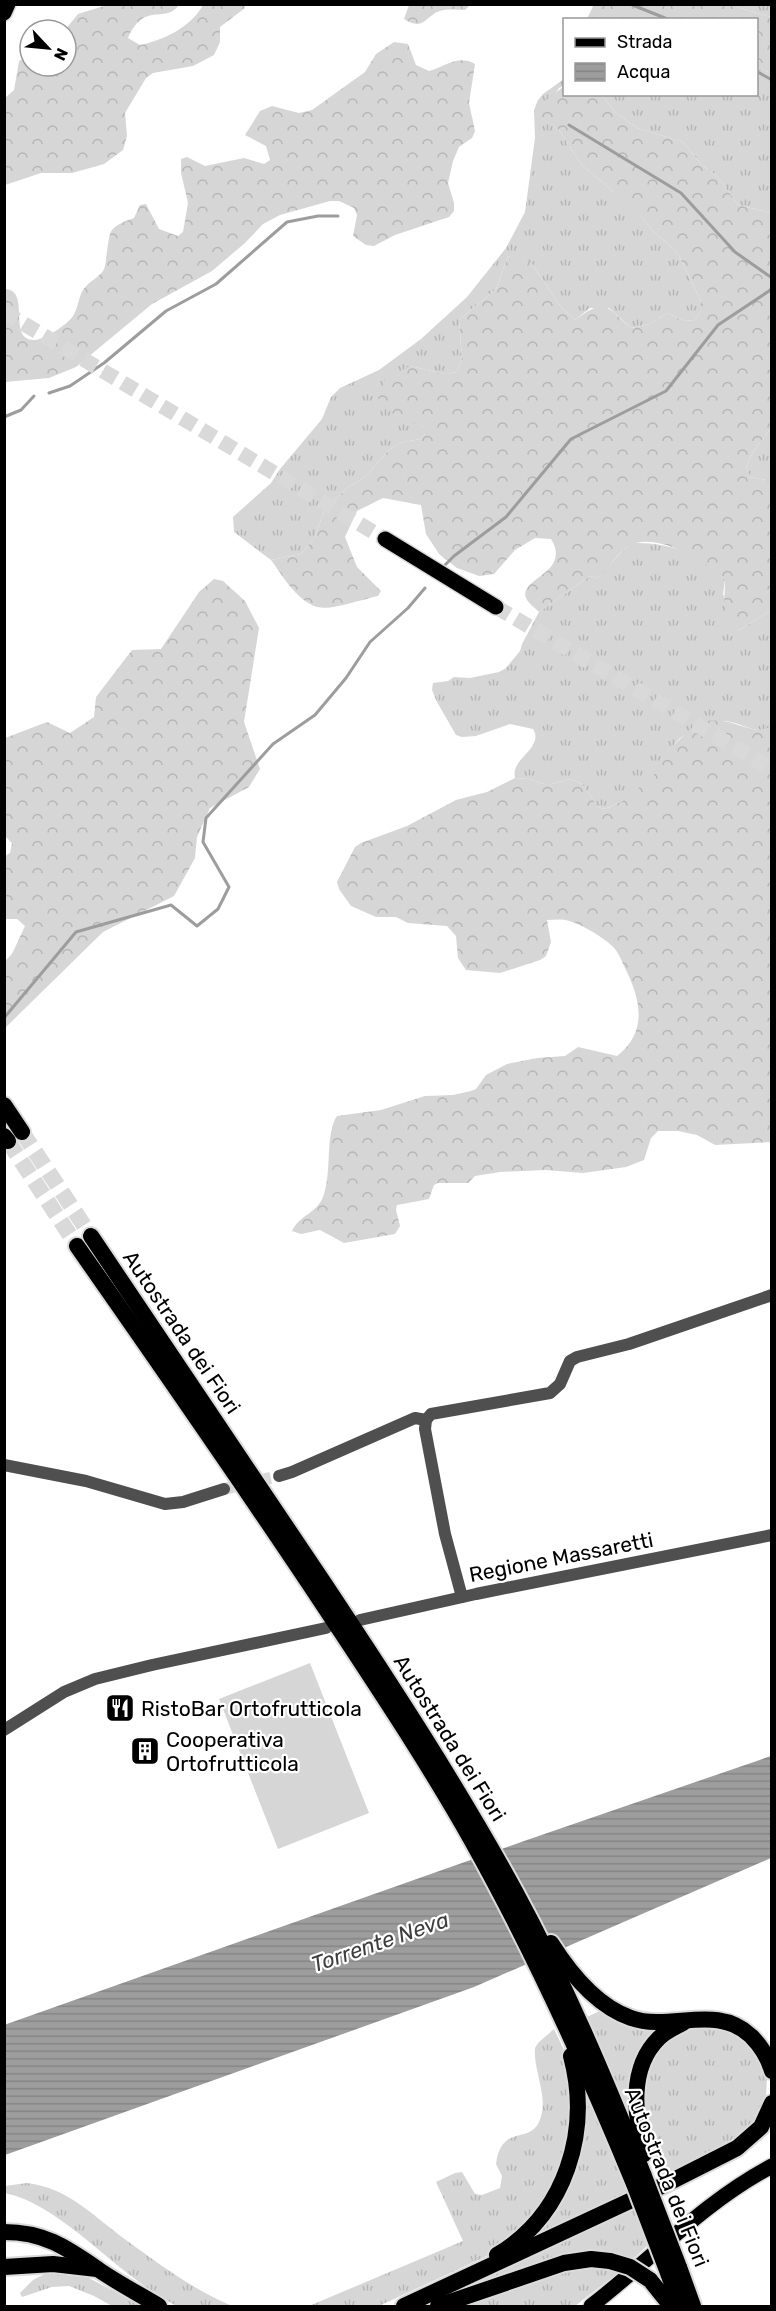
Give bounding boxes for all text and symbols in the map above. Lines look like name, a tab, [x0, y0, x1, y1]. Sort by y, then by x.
north arrow	[18, 18, 78, 78]
legend	[563, 18, 758, 96]
text: Strada	[617, 31, 673, 53]
text: N	[50, 45, 72, 64]
text: Acqua	[617, 61, 670, 83]
street label: Autostrada dei Fiori	[118, 1246, 246, 1418]
street label: Regione Massaretti	[467, 1527, 655, 1587]
street label: Autostrada dei Fiori	[389, 1650, 511, 1826]
restaurant icon: RistoBar Ortofrutticola	[104, 1692, 136, 1724]
place label: RistoBar Ortofrutticola	[141, 1696, 362, 1721]
place label: Cooperativa Ortofrutticola	[166, 1727, 299, 1776]
building icon: Cooperativa Ortofrutticola	[129, 1735, 161, 1767]
water label: Torrente Neva	[308, 1906, 452, 1978]
street label: Autostrada dei Fiori	[620, 2084, 714, 2270]

